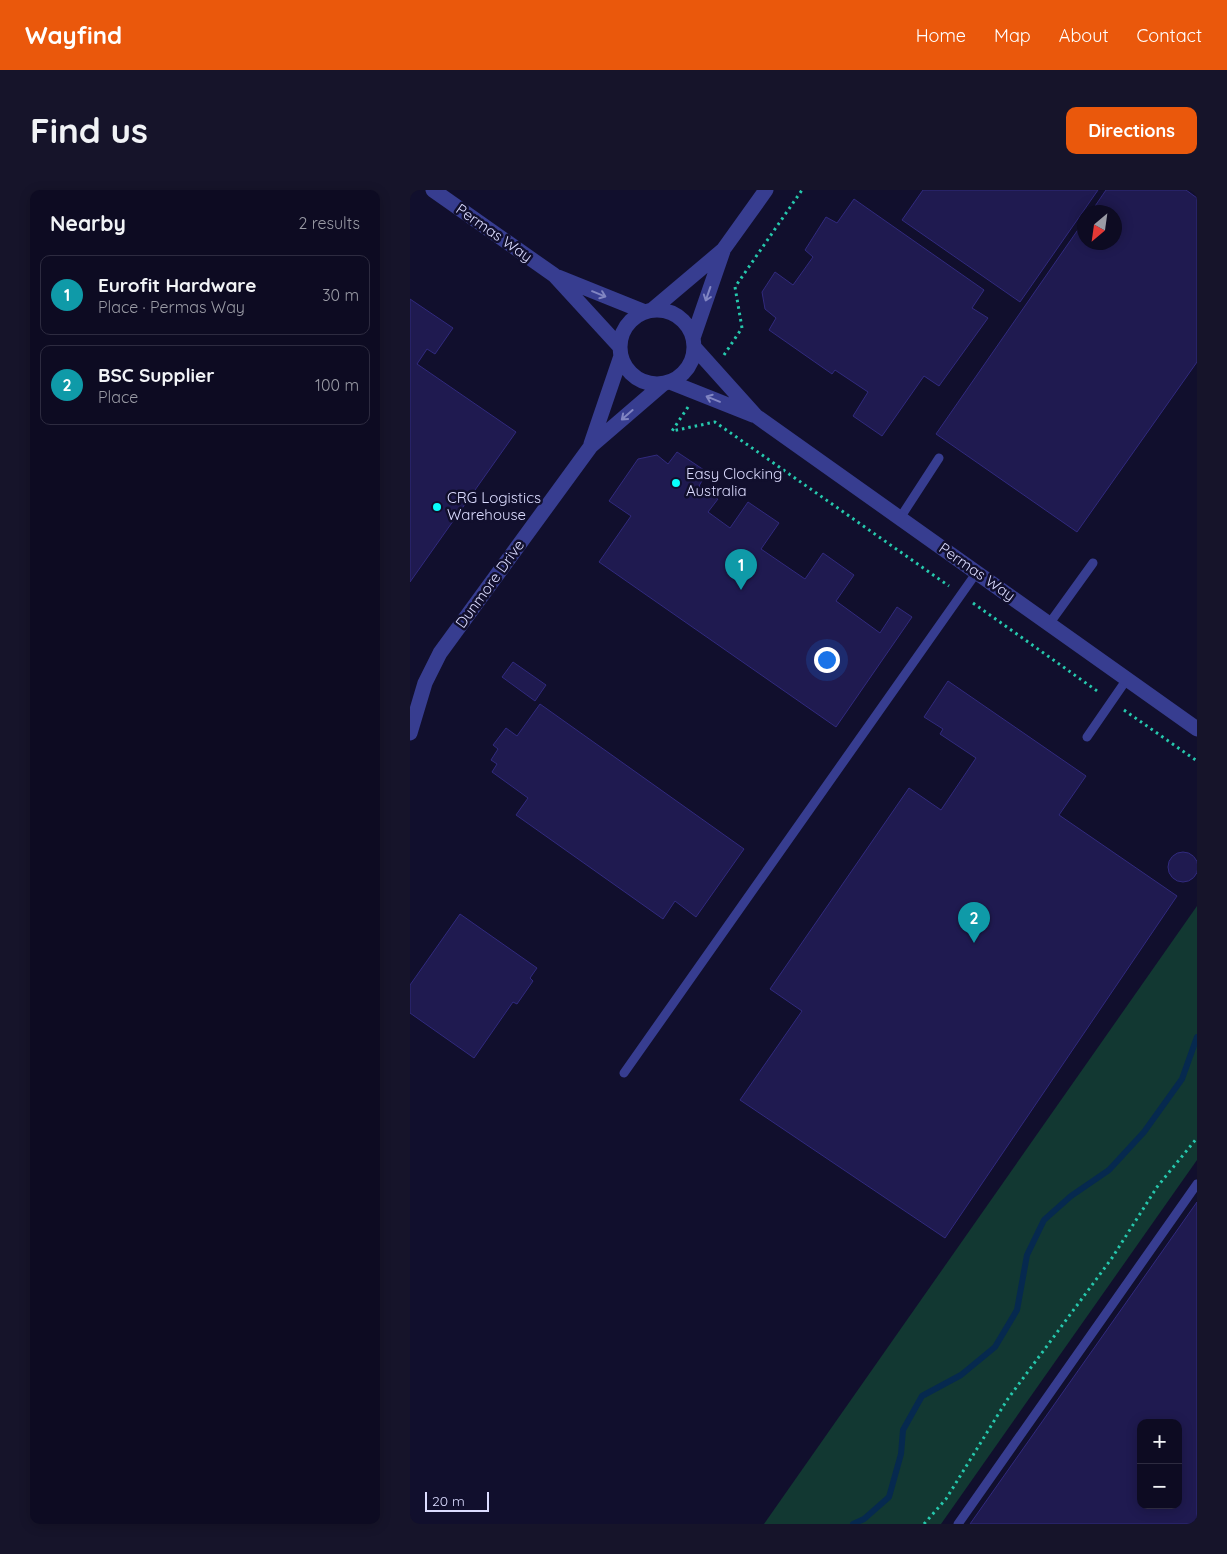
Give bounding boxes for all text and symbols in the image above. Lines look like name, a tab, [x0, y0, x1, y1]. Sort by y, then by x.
text: Wayfind	[25, 20, 122, 50]
text: Home	[916, 24, 966, 47]
text: Map	[994, 24, 1031, 47]
text: About	[1059, 24, 1109, 47]
text: Contact	[1137, 24, 1202, 47]
button: Directions	[1066, 107, 1197, 154]
text: Find us	[30, 108, 148, 152]
street label: Permas Way	[452, 199, 536, 266]
north arrow	[1077, 205, 1122, 250]
text: Nearby	[50, 210, 126, 236]
text: 2 results	[298, 213, 360, 233]
text: Eurofit Hardware	[98, 273, 256, 297]
text: 1	[64, 285, 70, 305]
text: 30 m	[322, 285, 359, 305]
one-way arrow	[703, 286, 712, 301]
one-way arrow	[591, 289, 606, 299]
text: Place · Permas Way	[98, 297, 245, 317]
text: BSC Supplier	[98, 363, 214, 387]
text: 2	[62, 375, 72, 395]
text: 100 m	[315, 375, 359, 395]
text: Place	[98, 387, 138, 407]
one-way arrow	[706, 394, 721, 404]
one-way arrow	[621, 409, 634, 420]
place label: Easy Clocking Australia	[686, 464, 782, 500]
marker: Easy Clocking Australia	[670, 477, 682, 489]
place label: CRG Logistics Warehouse	[447, 488, 541, 524]
marker: CRG Logistics Warehouse	[431, 501, 443, 513]
street label: Dunmore Drive	[451, 536, 528, 632]
street label: Permas Way	[935, 538, 1019, 605]
pin: 1	[725, 549, 757, 590]
your location	[814, 647, 840, 673]
pin: 2	[958, 902, 990, 943]
map controls	[1137, 1419, 1182, 1509]
button: +	[1137, 1419, 1182, 1464]
button: −	[1137, 1464, 1182, 1509]
scale bar	[425, 1489, 489, 1512]
text: 20 m	[432, 1492, 465, 1510]

